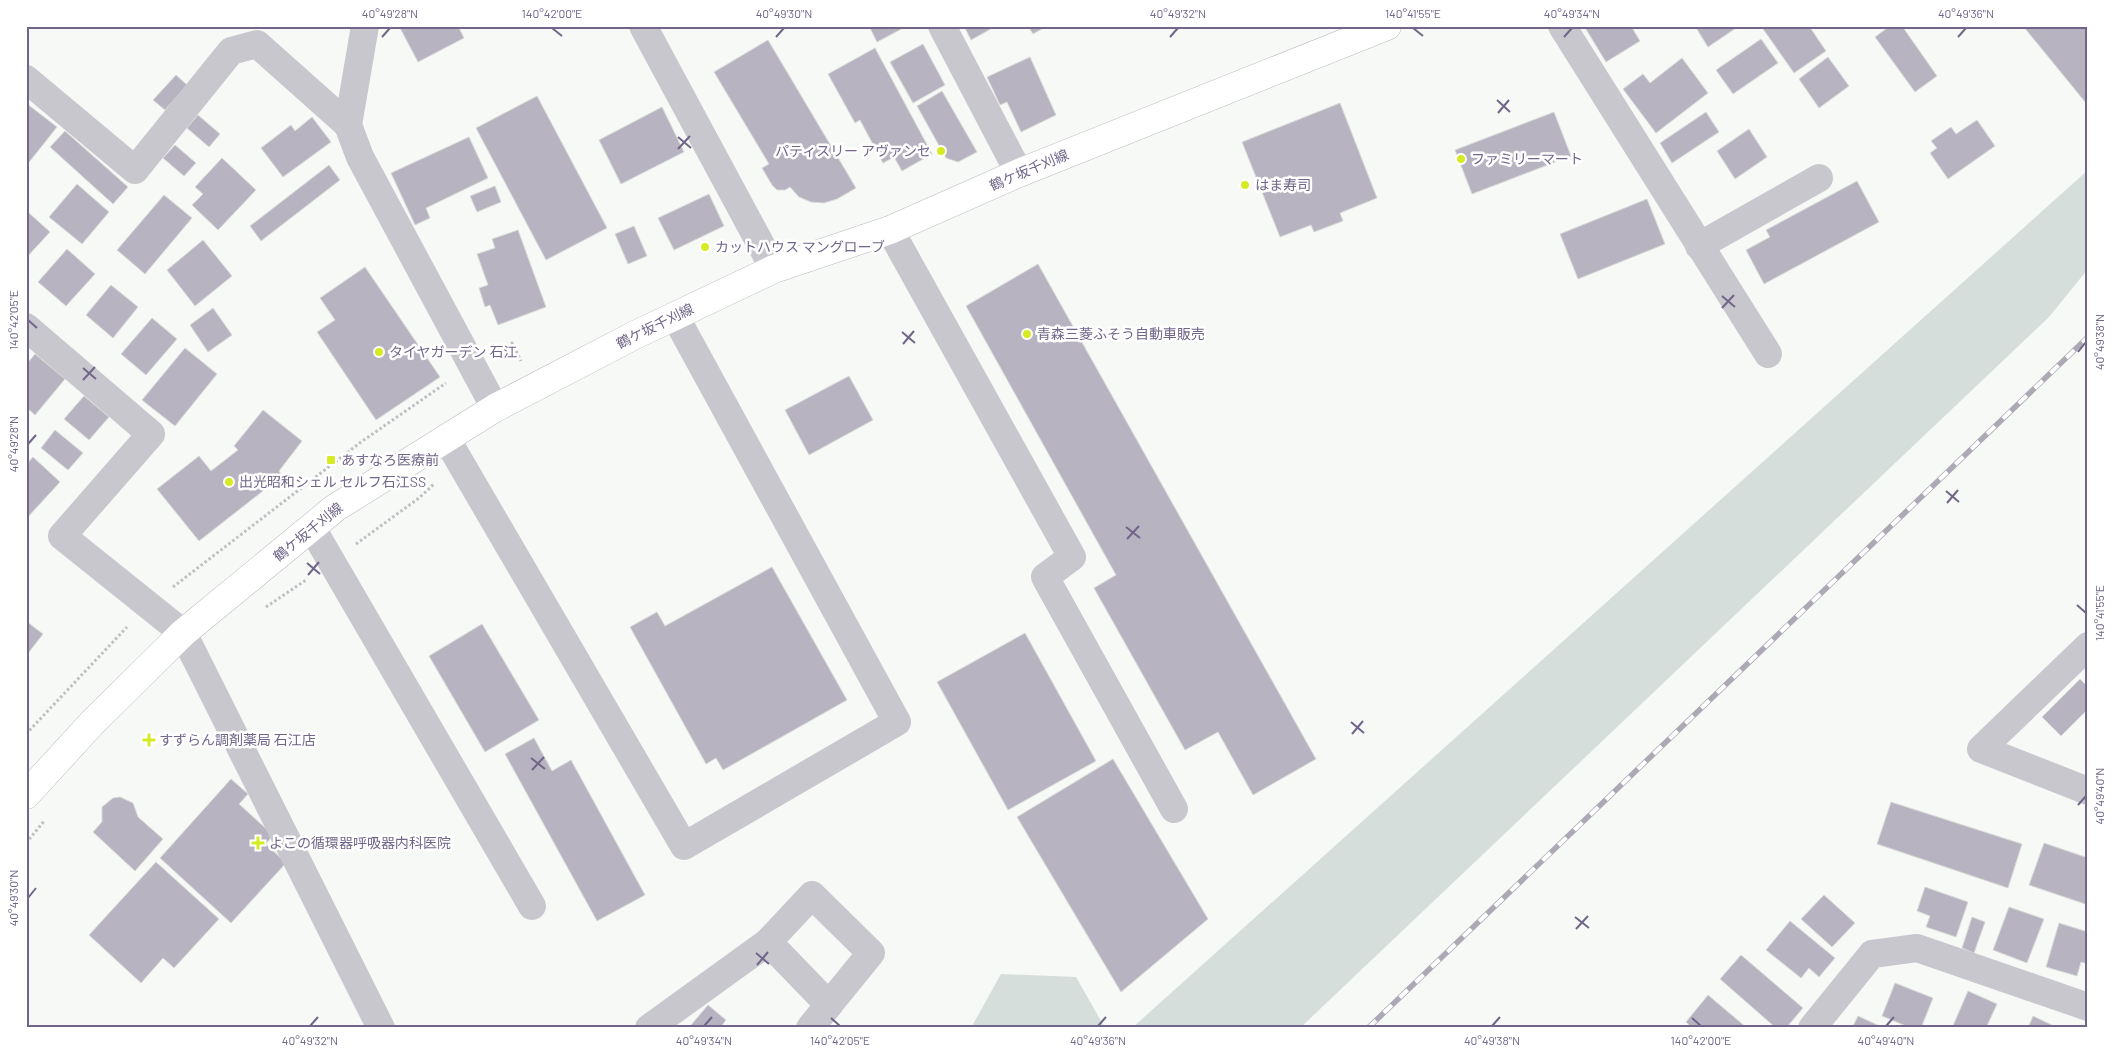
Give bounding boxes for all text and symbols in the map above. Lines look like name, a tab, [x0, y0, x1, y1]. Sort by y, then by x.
text: 40°49'28"N	[362, 6, 418, 20]
text: 140°42'00"E	[522, 6, 582, 20]
text: 40°49'30"N	[756, 6, 812, 20]
text: 40°49'32"N	[1150, 6, 1206, 20]
text: 140°41'55"E	[1385, 6, 1441, 20]
text: 40°49'34"N	[1544, 6, 1600, 20]
text: 40°49'36"N	[1938, 6, 1994, 20]
place label: パティスリー アヴァンセ	[775, 142, 931, 159]
marker: パティスリー アヴァンセ	[935, 145, 947, 157]
street label: 鶴ケ坂千刈線	[987, 145, 1071, 194]
place label: ファミリーマート	[1471, 150, 1583, 167]
marker: ファミリーマート	[1455, 153, 1467, 165]
place label: はま寿司	[1255, 176, 1311, 193]
marker: はま寿司	[1239, 179, 1251, 191]
place label: カットハウス マングローブ	[715, 238, 885, 255]
marker: カットハウス マングローブ	[699, 241, 711, 253]
text: 140°42'05"E	[6, 290, 20, 350]
street label: 鶴ケ坂千刈線	[613, 299, 696, 352]
text: 40°49'38"N	[2092, 314, 2106, 370]
place label: 青森三菱ふそう自動車販売	[1037, 325, 1205, 342]
marker: 青森三菱ふそう自動車販売	[1021, 328, 1033, 340]
place label: タイヤガーデン 石江	[389, 343, 517, 360]
marker: タイヤガーデン 石江	[373, 346, 385, 358]
text: 40°49'28"N	[6, 416, 20, 472]
place label: あすなろ医療前	[341, 451, 439, 468]
marker: あすなろ医療前	[325, 454, 337, 466]
place label: 出光昭和シェル セルフ石江SS	[239, 473, 426, 490]
marker: 出光昭和シェル セルフ石江SS	[223, 476, 235, 488]
street label: 鶴ケ坂千刈線	[270, 499, 346, 565]
text: 140°41'55"E	[2092, 585, 2106, 641]
place label: すずらん調剤薬局 石江店	[159, 731, 316, 748]
marker: すずらん調剤薬局 石江店	[143, 734, 155, 746]
text: 40°49'40"N	[2092, 768, 2106, 824]
place label: よこの循環器呼吸器内科医院	[269, 834, 451, 851]
marker: よこの循環器呼吸器内科医院	[251, 836, 265, 850]
text: 40°49'30"N	[6, 870, 20, 926]
text: 40°49'32"N	[282, 1033, 338, 1047]
text: 40°49'34"N	[676, 1033, 732, 1047]
text: 140°42'05"E	[810, 1033, 870, 1047]
text: 40°49'36"N	[1070, 1033, 1126, 1047]
text: 40°49'38"N	[1464, 1033, 1520, 1047]
text: 140°42'00"E	[1671, 1033, 1731, 1047]
text: 40°49'40"N	[1858, 1033, 1914, 1047]

